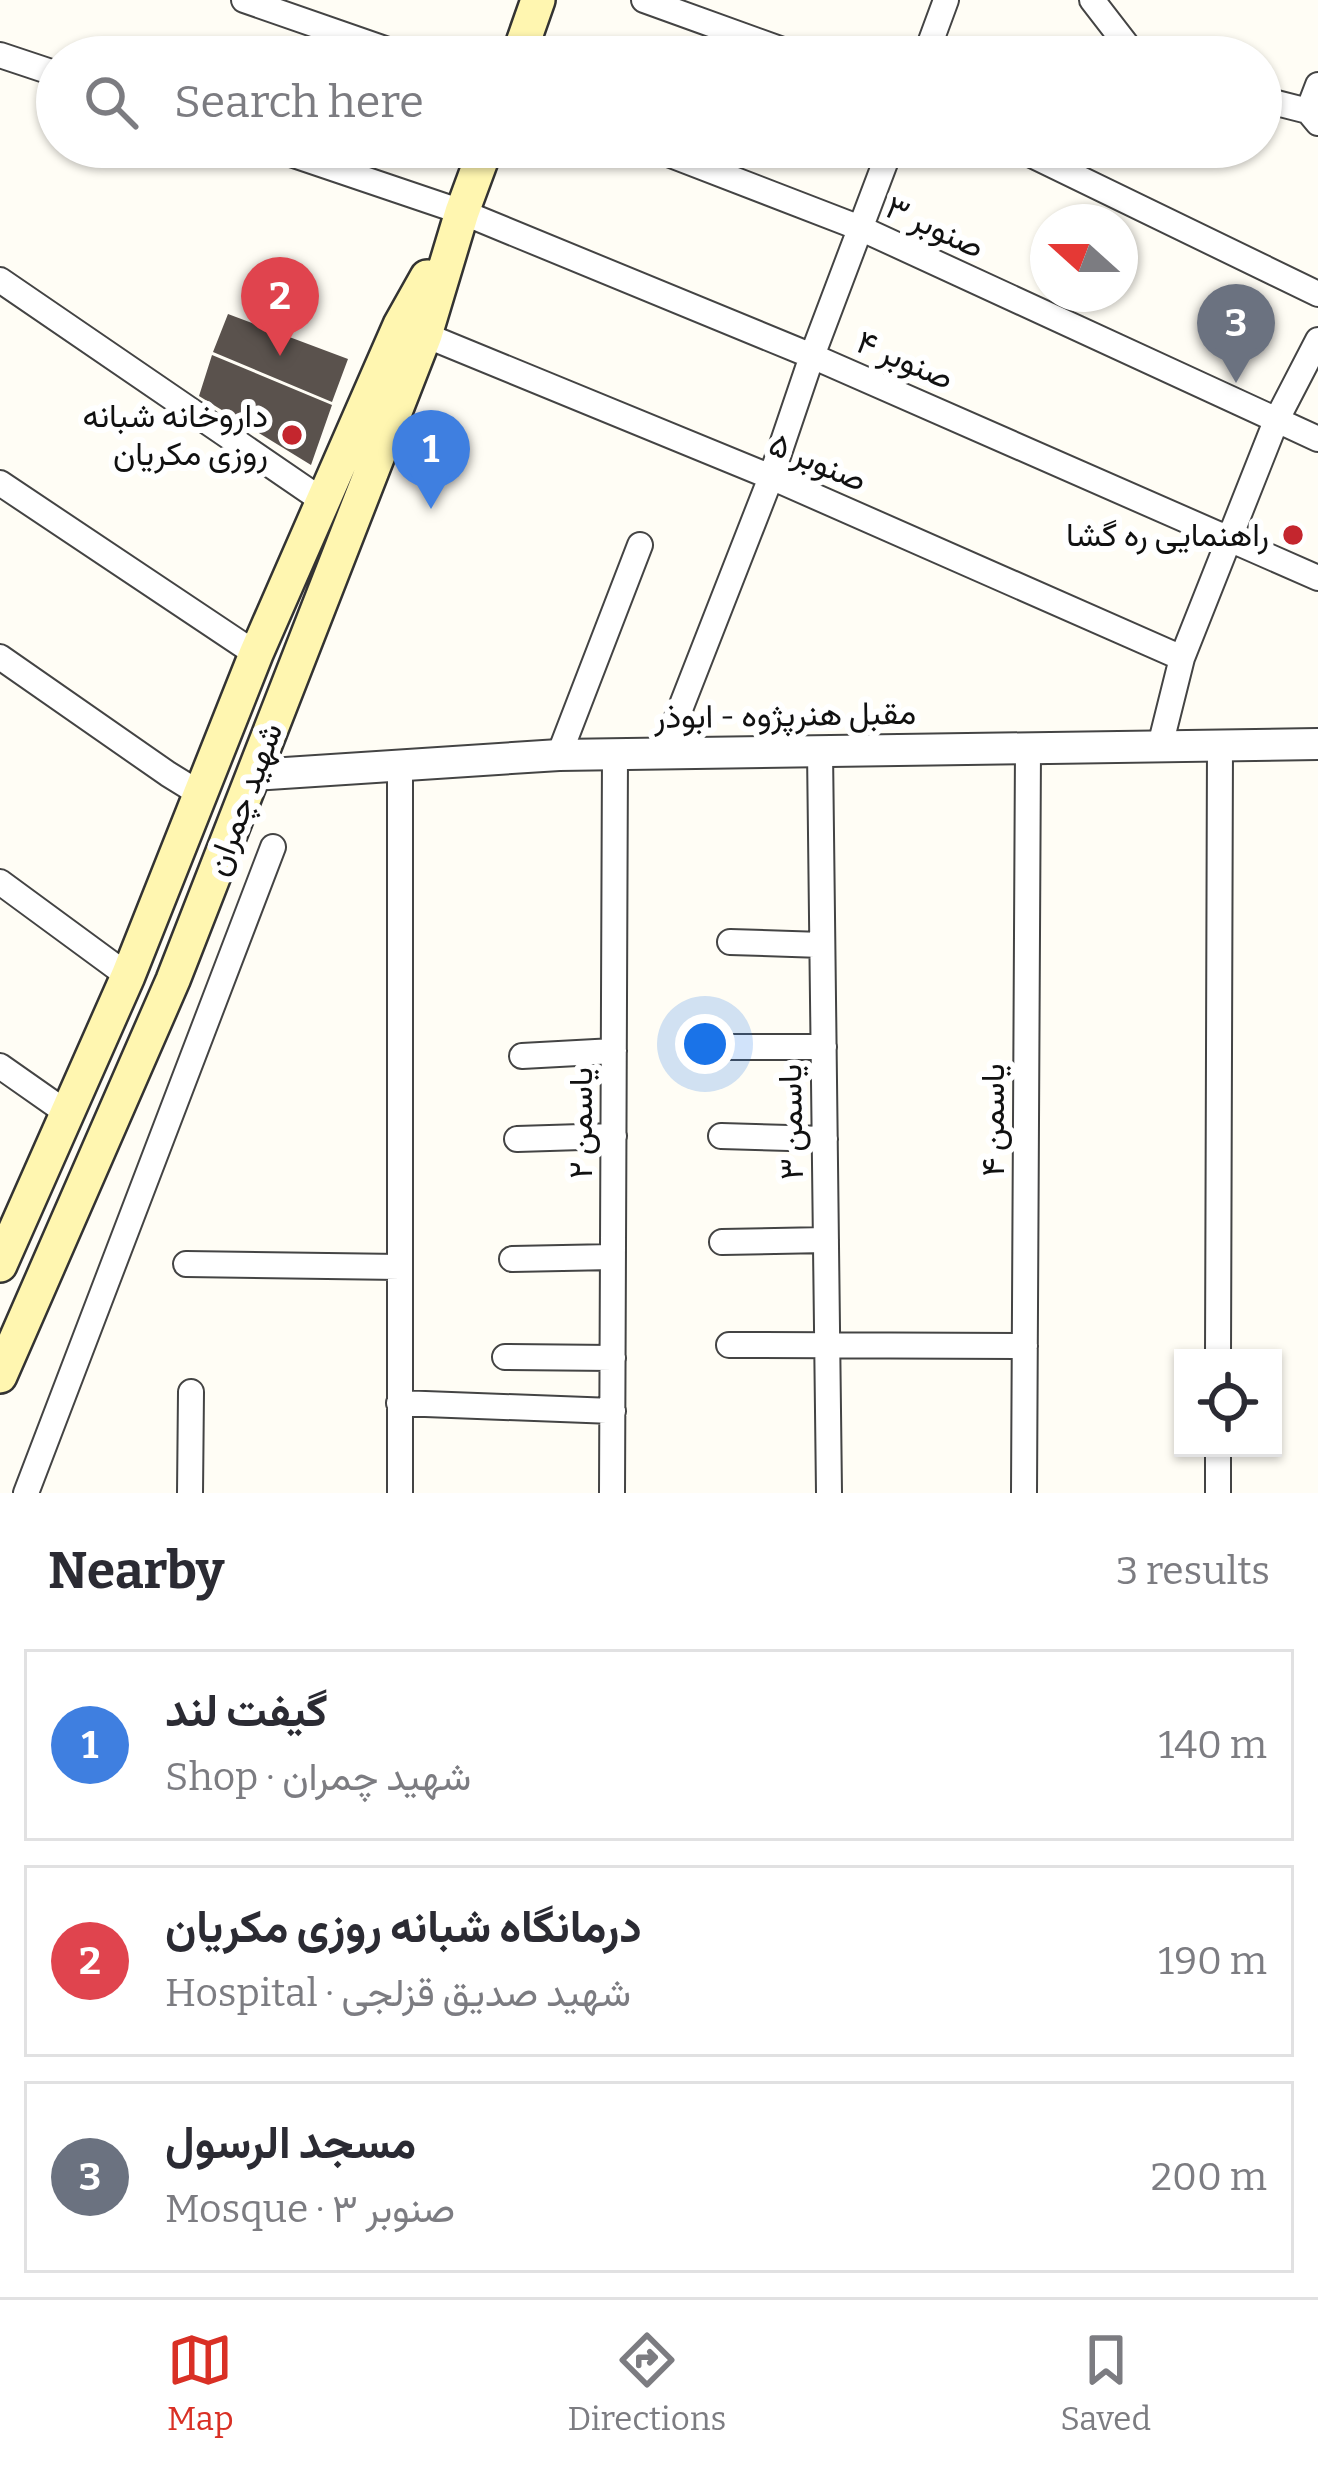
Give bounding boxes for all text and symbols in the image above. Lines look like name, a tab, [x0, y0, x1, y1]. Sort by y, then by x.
search box	[36, 36, 1282, 168]
icon: search	[78, 69, 144, 135]
text: Search here	[174, 75, 424, 129]
street label: صنوبر ۳	[879, 187, 991, 267]
north arrow	[1030, 204, 1138, 312]
pin: 2	[241, 257, 319, 356]
pin: 3	[1197, 284, 1275, 383]
street label: صنوبر ۴	[851, 322, 959, 398]
place label: داروخانه شبانه روزی مکریان	[83, 396, 268, 474]
pin: 1	[392, 410, 470, 509]
marker: داروخانه شبانه روزی مکریان	[279, 422, 305, 448]
street label: صنوبر ۵	[763, 424, 873, 500]
place label: راهنمایی ره گشا	[1066, 515, 1269, 555]
marker: راهنمایی ره گشا	[1280, 522, 1306, 548]
street label: مقبل هنرپژوه - ابوذر	[653, 693, 916, 739]
street label: شهید چمران	[197, 717, 293, 882]
your location	[675, 1014, 735, 1074]
street label: یاسمن ۴	[973, 1063, 1013, 1177]
street label: یاسمن ۳	[770, 1064, 812, 1180]
street label: یاسمن ۲	[561, 1067, 601, 1179]
map controls	[1174, 1349, 1282, 1457]
button: locate	[1174, 1349, 1282, 1457]
text: Nearby	[48, 1540, 224, 1602]
text: 3 results	[1116, 1548, 1270, 1594]
text: گیفت لند	[165, 1684, 328, 1738]
text: 1	[82, 1722, 98, 1768]
text: 140 m	[1158, 1722, 1267, 1768]
text: Shop · شهید چمران	[165, 1754, 471, 1800]
text: درمانگاه شبانه روزی مکریان	[165, 1900, 642, 1954]
text: 2	[79, 1938, 101, 1984]
text: 190 m	[1158, 1938, 1267, 1984]
text: Hospital · شهید صدیق قزلجی	[165, 1970, 631, 2016]
text: مسجد الرسول	[165, 2116, 416, 2170]
text: 3	[79, 2154, 101, 2200]
text: 200 m	[1151, 2154, 1267, 2200]
text: Mosque · صنوبر ۳	[165, 2186, 455, 2232]
tab: Map	[167, 2327, 234, 2439]
tab: Directions	[568, 2327, 726, 2439]
tab: Saved	[1060, 2327, 1151, 2439]

